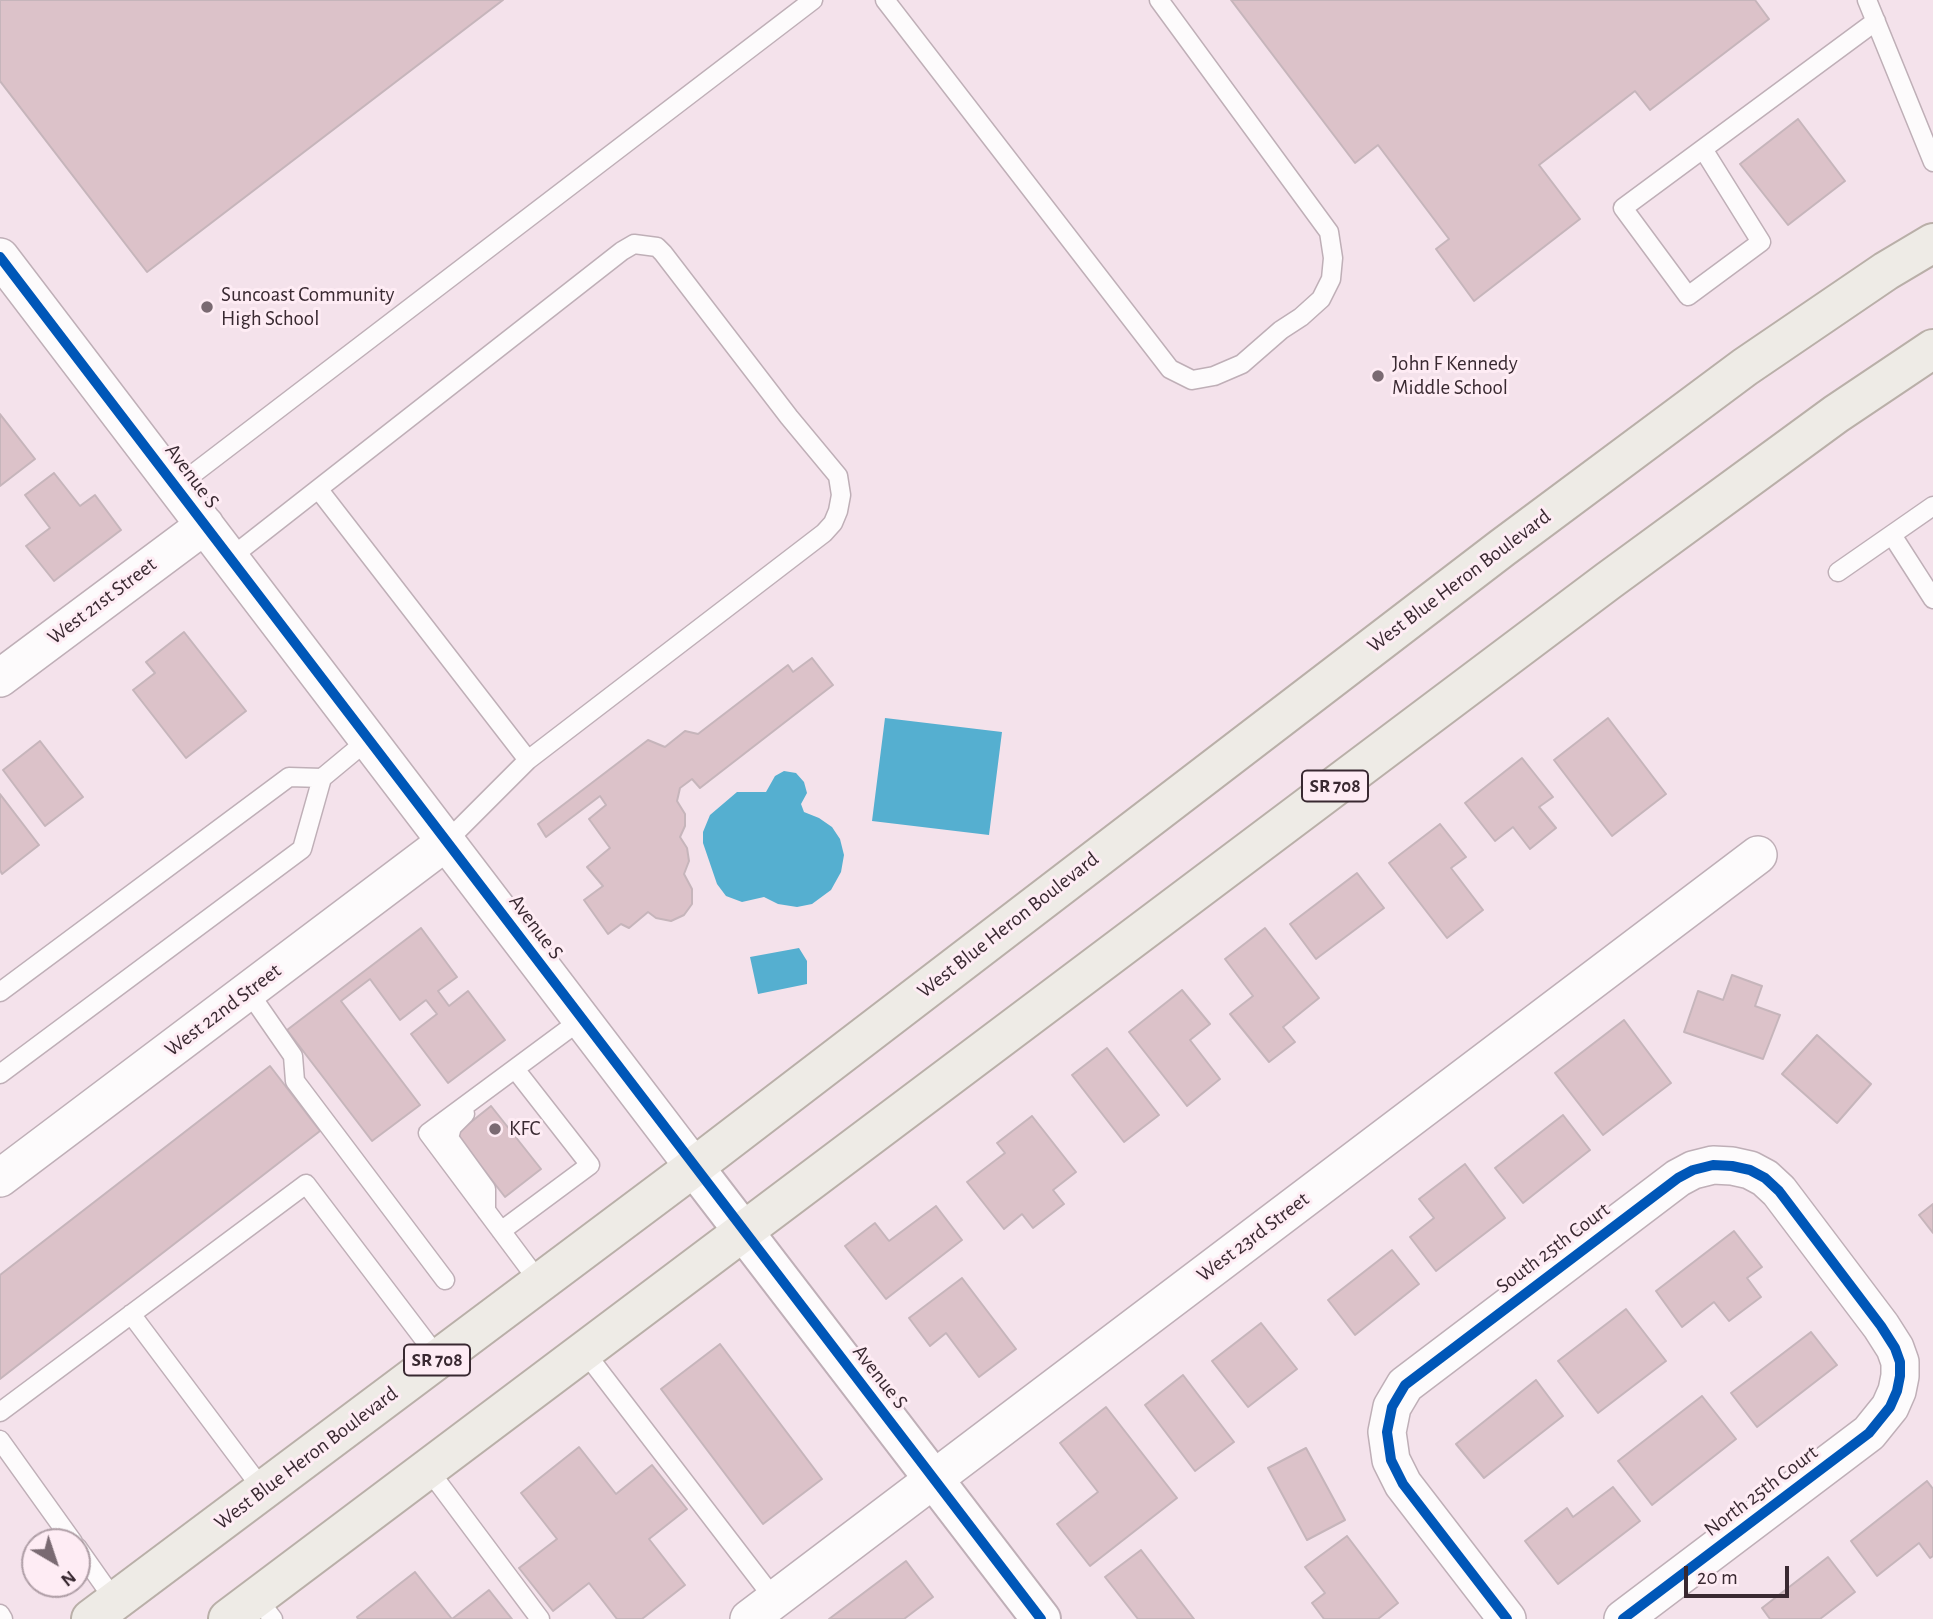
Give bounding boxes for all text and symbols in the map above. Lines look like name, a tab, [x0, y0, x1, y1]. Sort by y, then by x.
place label: Suncoast Community High School	[221, 282, 394, 332]
marker: Suncoast Community High School	[199, 299, 215, 315]
place label: John F Kennedy Middle School	[1392, 351, 1518, 401]
marker: John F Kennedy Middle School	[1370, 368, 1386, 384]
street label: Avenue S	[159, 439, 225, 513]
street label: West Blue Heron Boulevard	[1362, 504, 1556, 658]
street label: West 21st Street	[43, 552, 161, 650]
road number: SR 708	[1302, 771, 1368, 802]
street label: West Blue Heron Boulevard	[912, 846, 1104, 1004]
street label: Avenue S	[503, 890, 569, 964]
street label: West 22nd Street	[160, 958, 286, 1062]
place label: KFC	[509, 1116, 540, 1142]
marker: KFC	[487, 1121, 503, 1137]
street label: West 23rd Street	[1192, 1187, 1314, 1287]
street label: South 25th Court	[1491, 1197, 1615, 1299]
street label: Avenue S	[847, 1340, 913, 1414]
road number: SR 708	[404, 1344, 470, 1376]
street label: West Blue Heron Boulevard	[209, 1381, 403, 1535]
street label: North 25th Court	[1699, 1440, 1823, 1542]
north arrow	[21, 1528, 91, 1598]
scale bar	[1688, 1552, 1793, 1596]
text: N	[57, 1567, 79, 1590]
text: 20 m	[1697, 1567, 1738, 1588]

